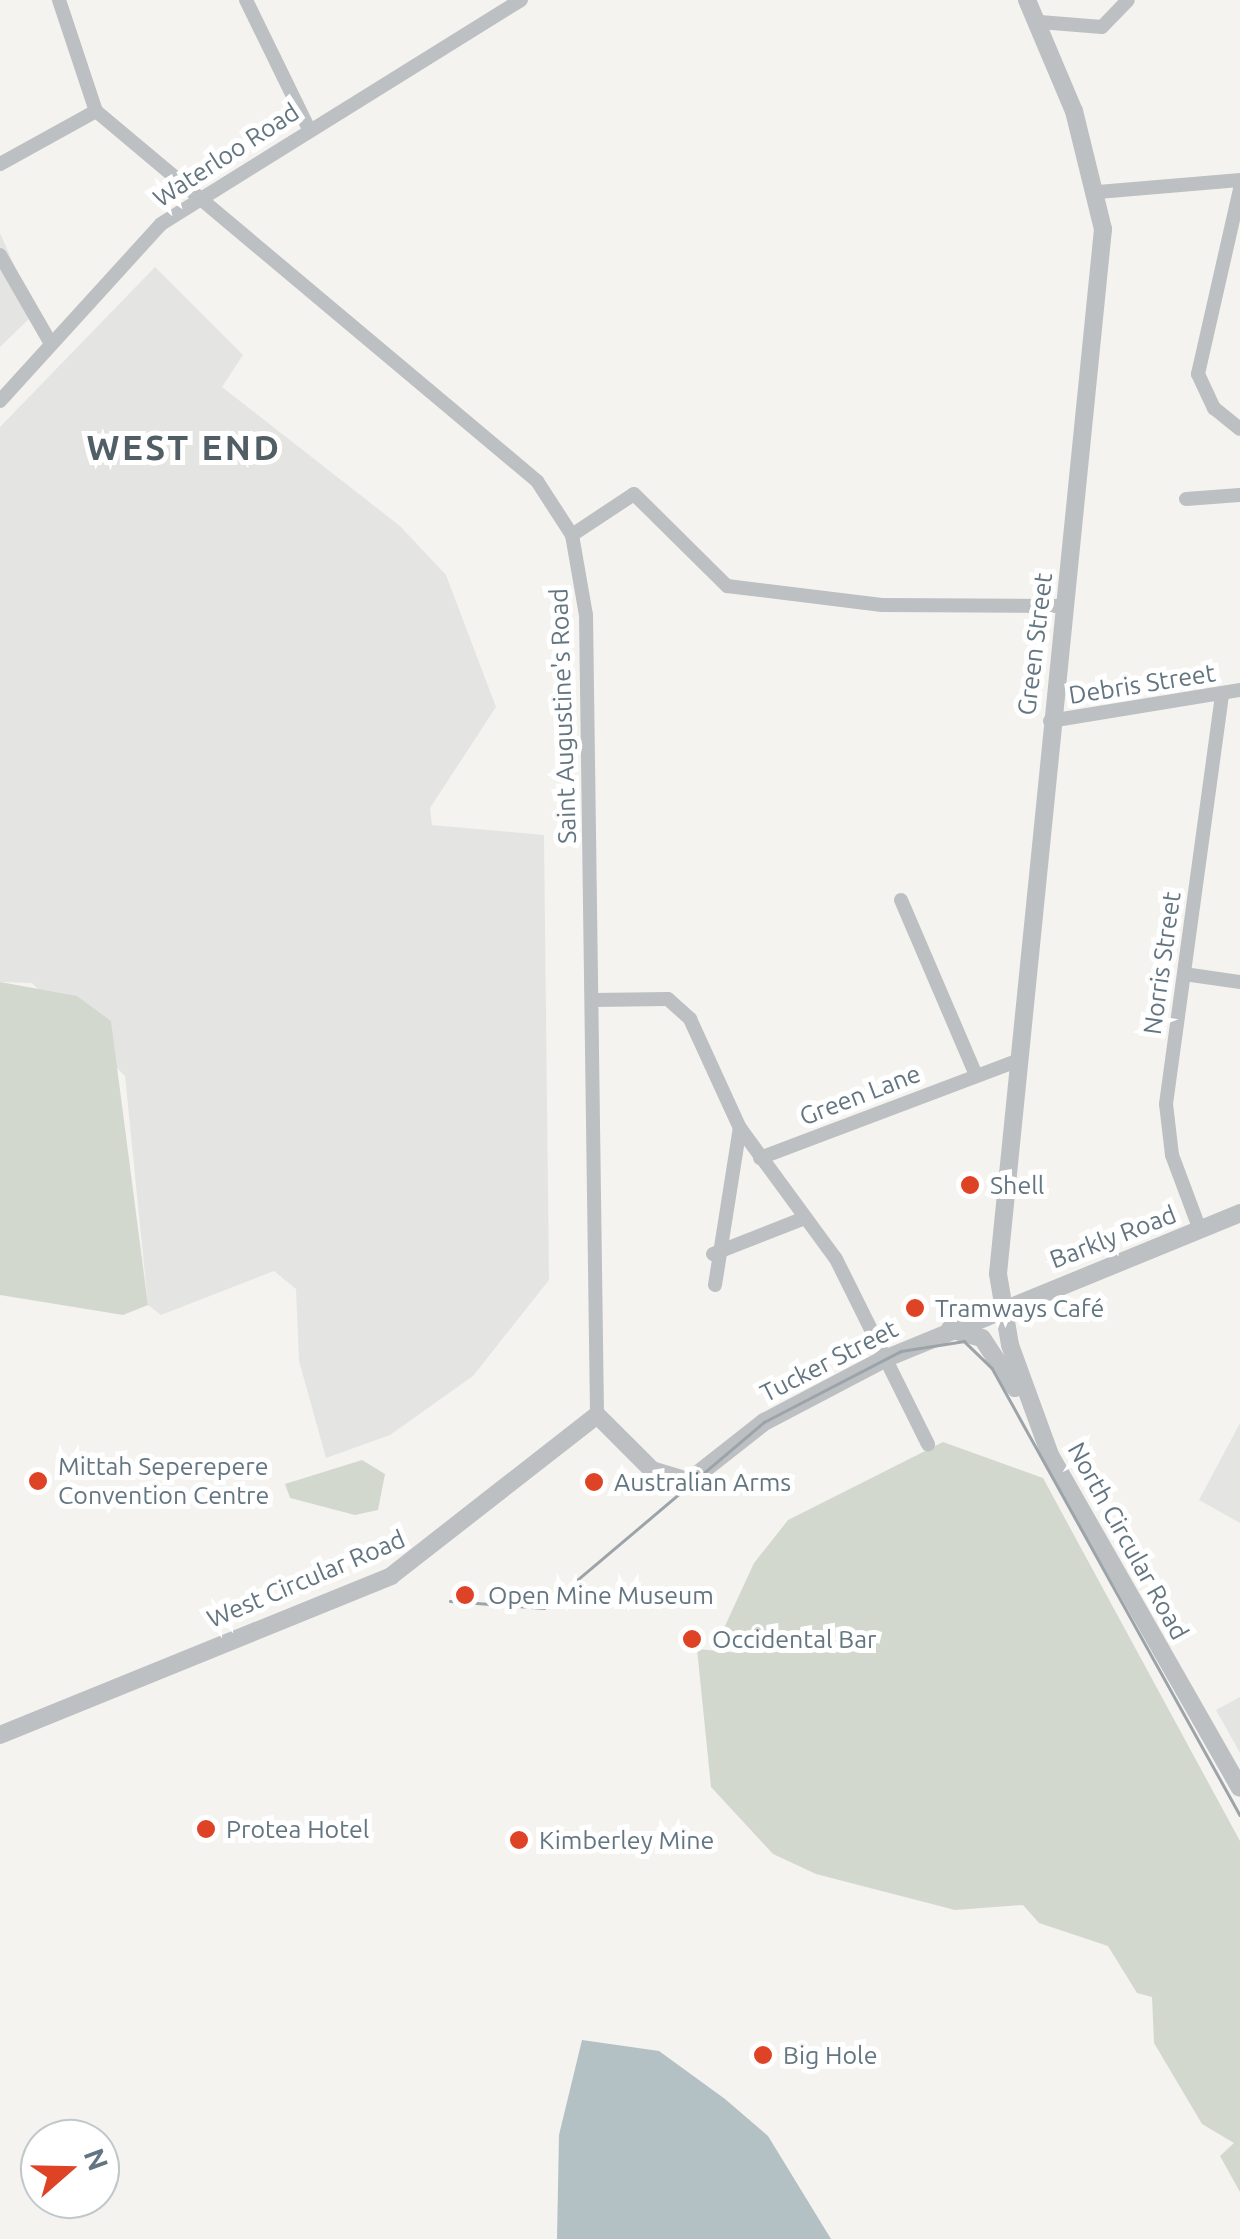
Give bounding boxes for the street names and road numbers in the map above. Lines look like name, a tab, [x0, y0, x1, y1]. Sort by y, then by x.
street label: Waterloo Road	[148, 97, 304, 213]
street label: Green Street	[1011, 571, 1059, 717]
street label: Saint Augustine's Road	[544, 588, 582, 844]
street label: Debris Street	[1067, 658, 1217, 710]
street label: Norris Street	[1137, 890, 1187, 1036]
street label: Green Lane	[795, 1058, 925, 1132]
street label: Barkly Road	[1046, 1199, 1180, 1275]
street label: Tucker Street	[755, 1314, 903, 1408]
street label: North Circular Road	[1061, 1437, 1195, 1645]
street label: West Circular Road	[203, 1524, 409, 1634]

